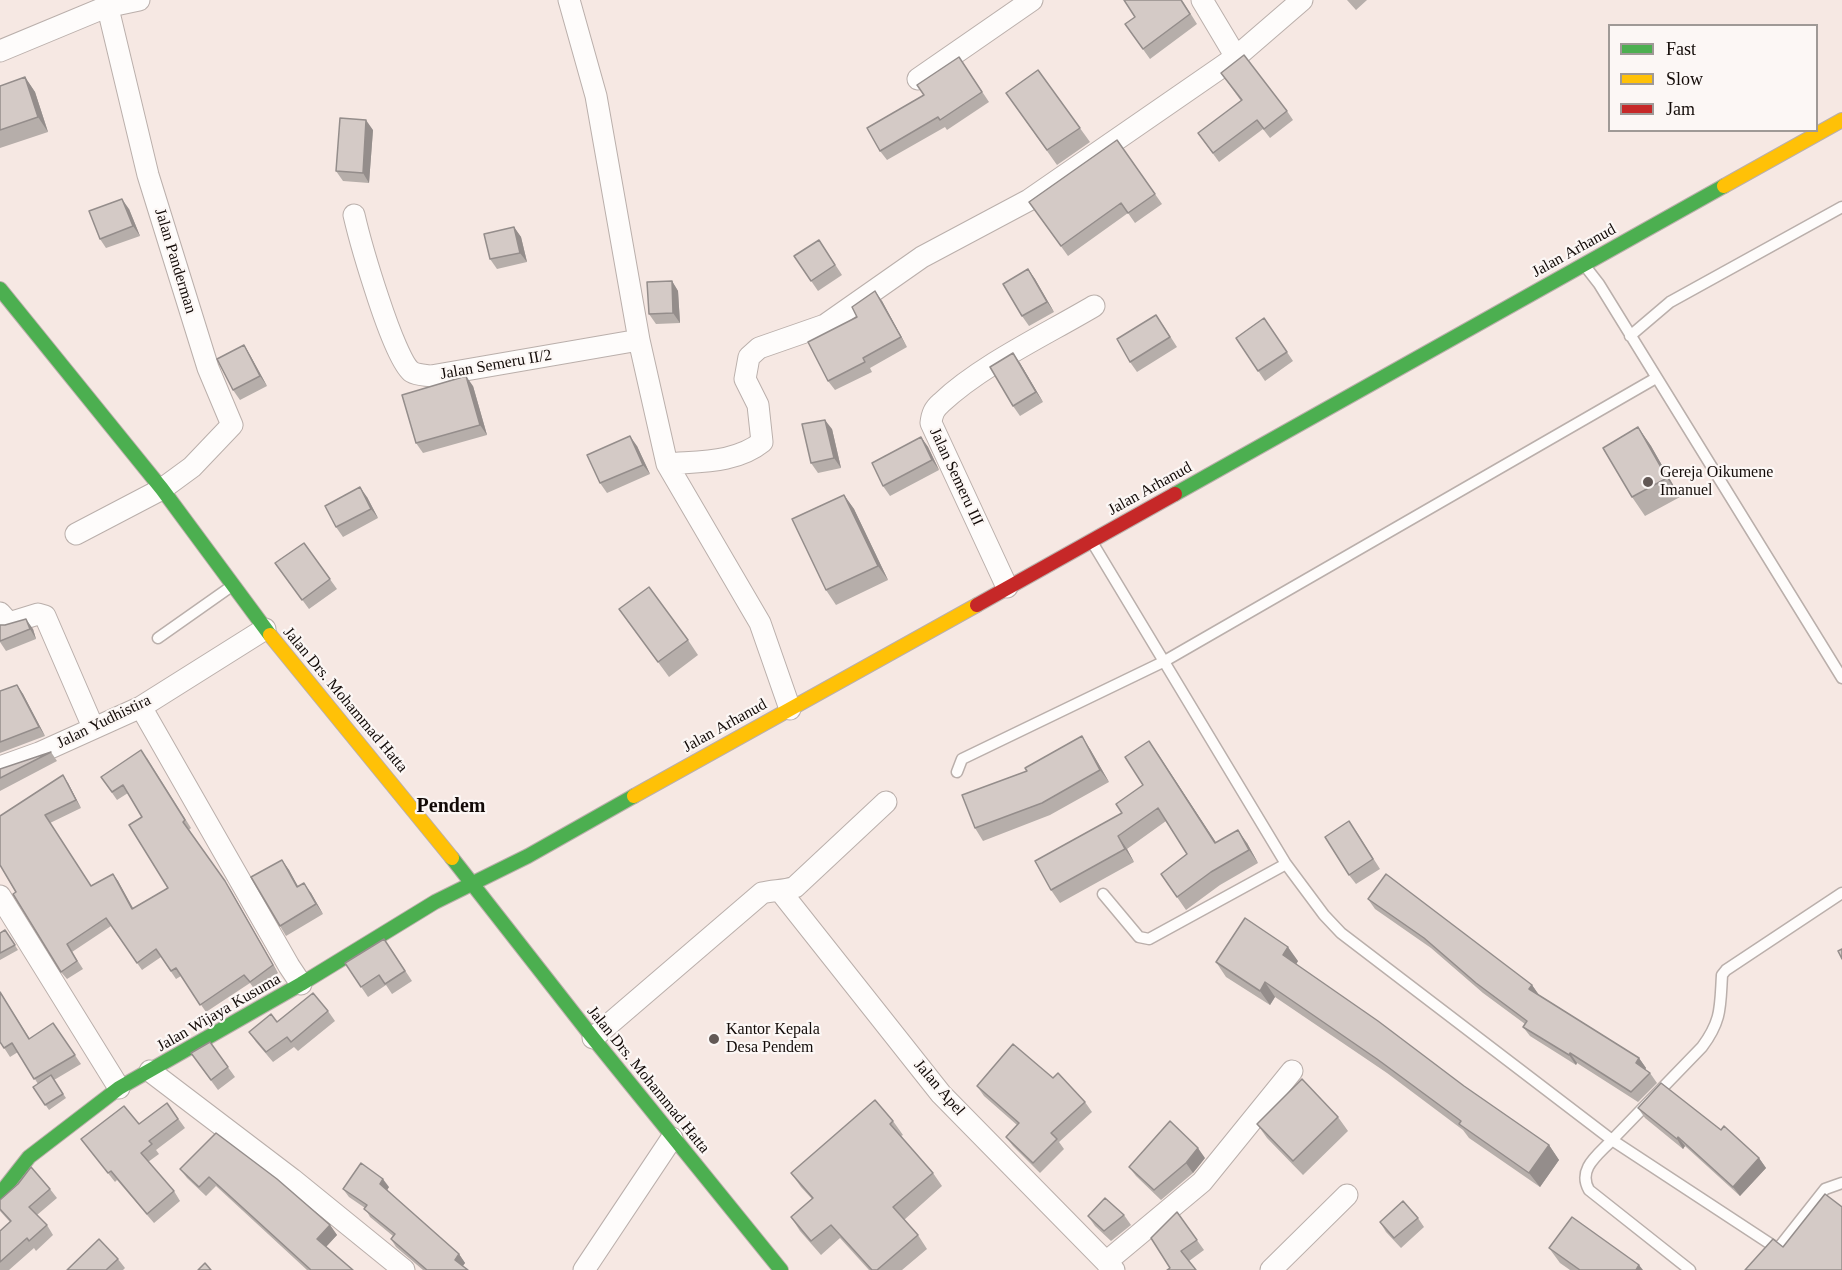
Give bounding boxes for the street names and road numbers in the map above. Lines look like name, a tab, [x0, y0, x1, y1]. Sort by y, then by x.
street label: Jalan Panderman	[150, 206, 200, 316]
street label: Jalan Arhanud	[1529, 220, 1619, 282]
street label: Jalan Semeru II/2	[439, 346, 553, 384]
street label: Jalan Semeru III	[925, 425, 987, 529]
street label: Jalan Arhanud	[1105, 458, 1195, 520]
street label: Jalan Drs. Mohammad Hatta	[279, 623, 411, 777]
street label: Jalan Yudhistira	[54, 691, 154, 753]
street label: Jalan Arhanud	[680, 695, 770, 757]
street label: Jalan Wijaya Kusuma	[154, 970, 284, 1056]
street label: Jalan Drs. Mohammad Hatta	[583, 1002, 713, 1158]
street label: Jalan Apel	[909, 1056, 969, 1120]

